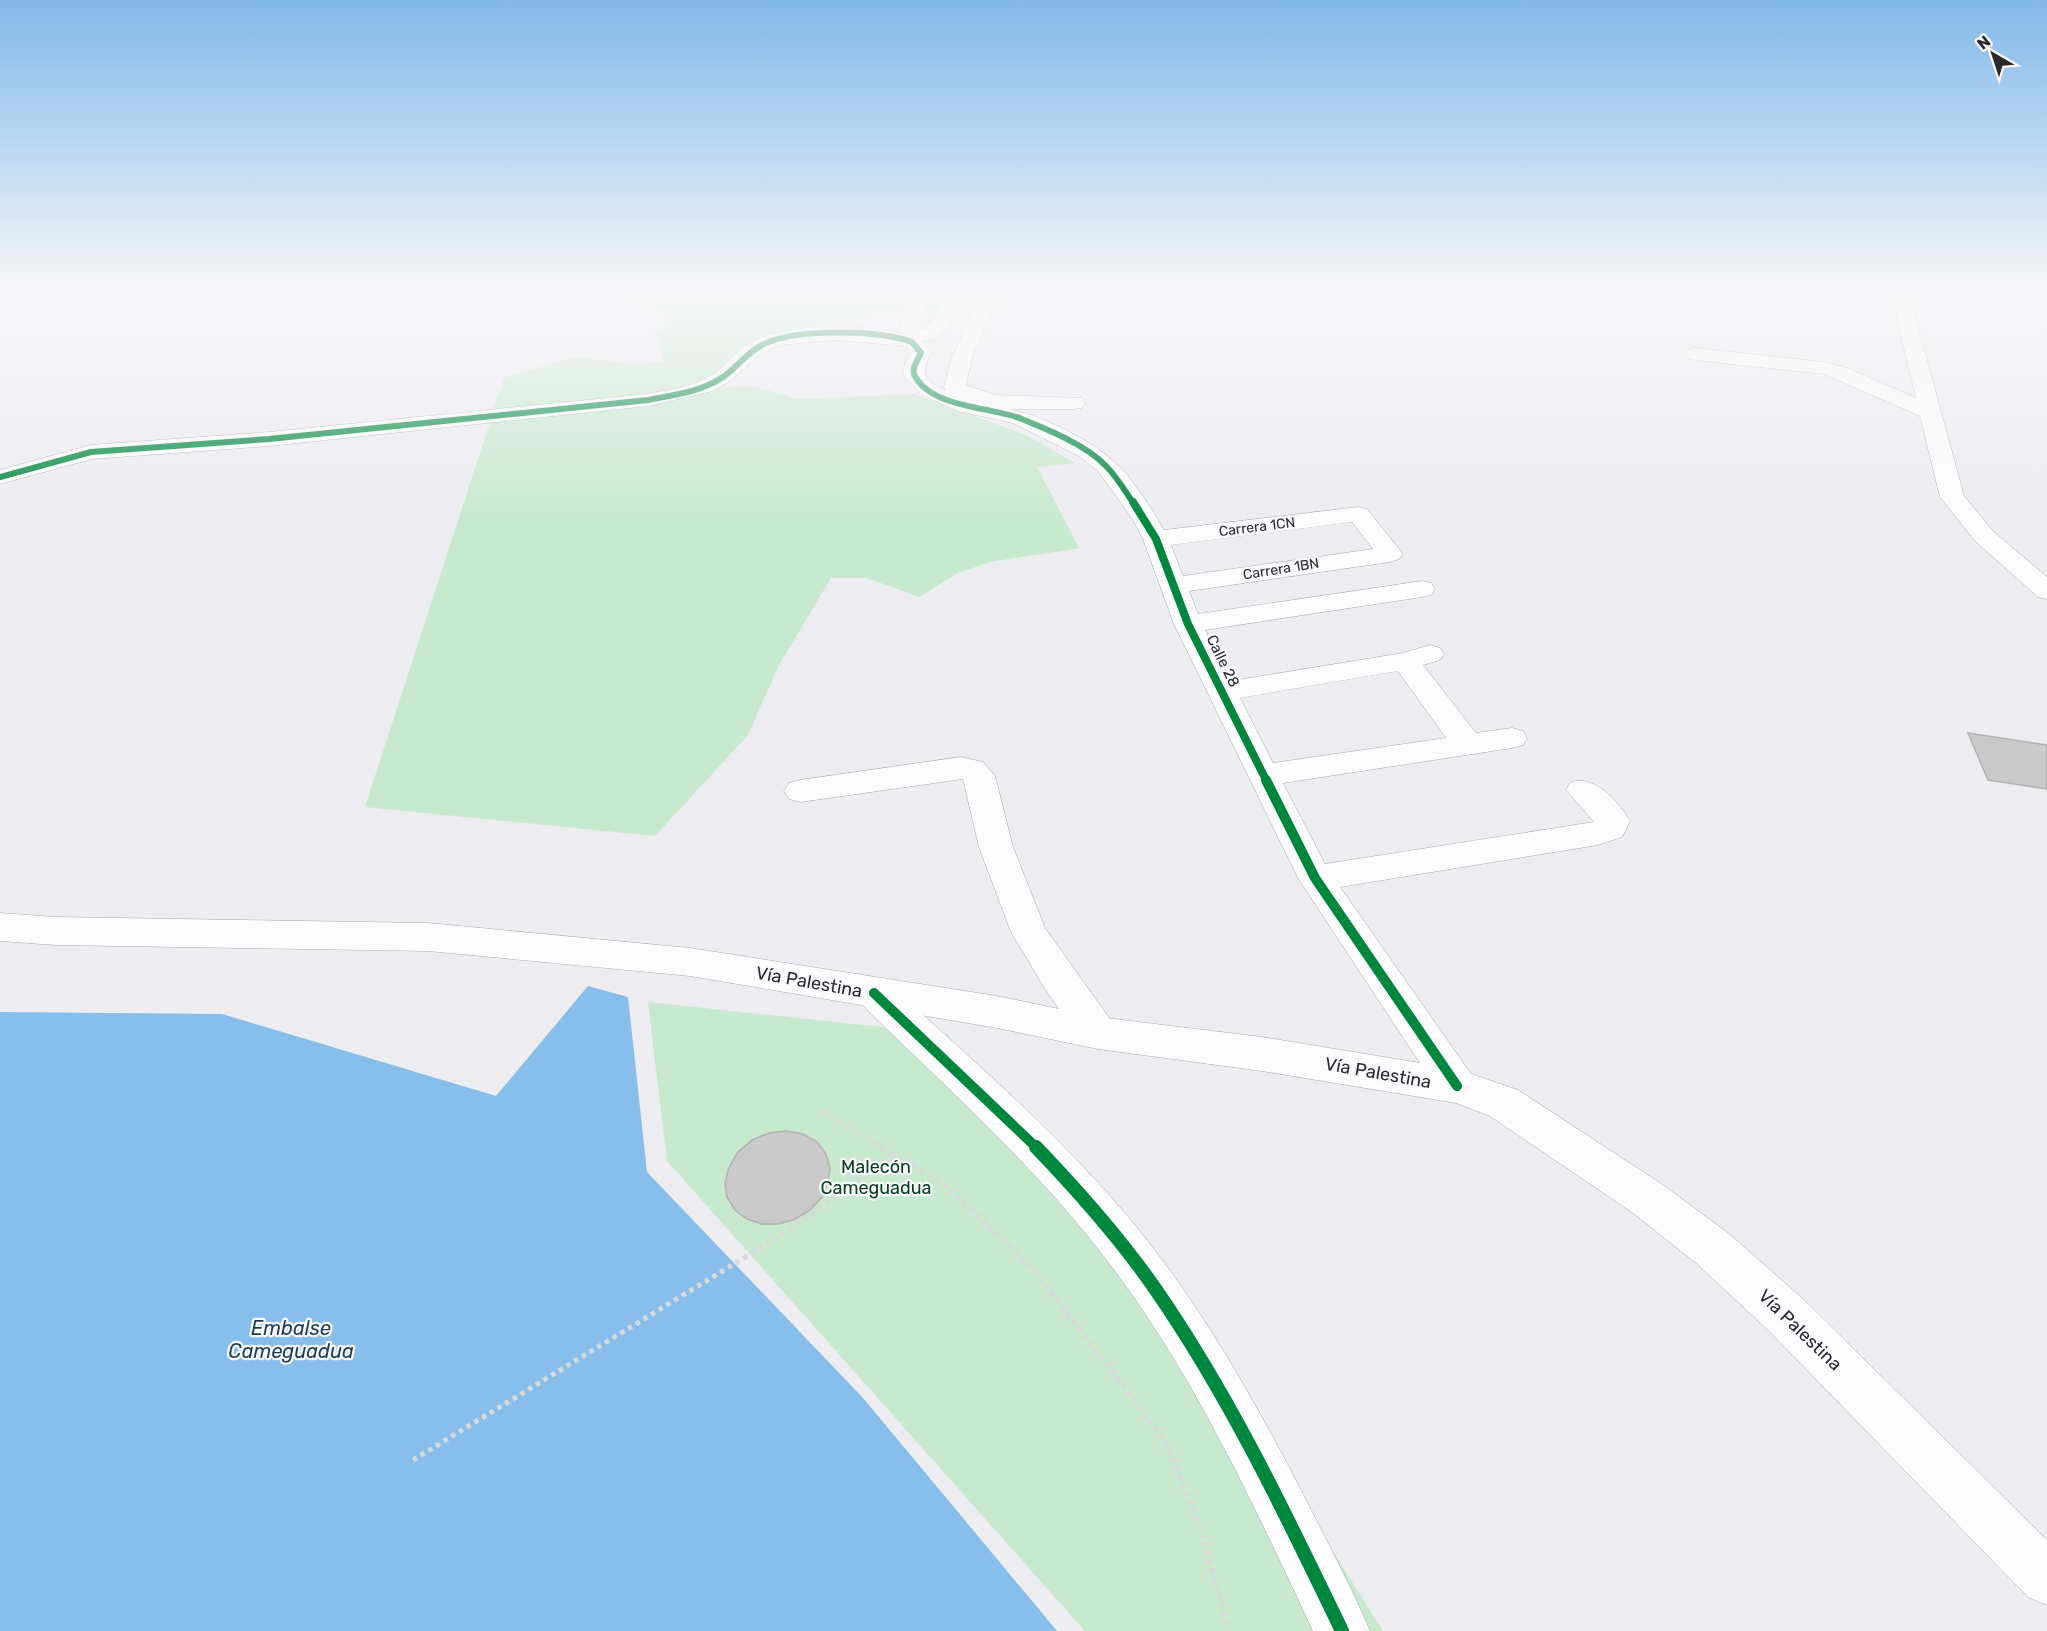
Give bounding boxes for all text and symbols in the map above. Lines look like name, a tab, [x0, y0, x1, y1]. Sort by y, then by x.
north arrow	[1963, 24, 2023, 84]
text: N	[1973, 32, 1994, 54]
street label: Carrera 1CN	[1218, 514, 1296, 540]
street label: Carrera 1BN	[1242, 555, 1320, 583]
street label: Calle 28	[1203, 632, 1243, 690]
street label: Vía Palestina	[754, 962, 864, 1002]
street label: Vía Palestina	[1323, 1053, 1433, 1093]
park label: Malecón Cameguadua	[820, 1156, 932, 1199]
street label: Vía Palestina	[1754, 1285, 1846, 1375]
water label: Embalse Cameguadua	[228, 1316, 354, 1363]

